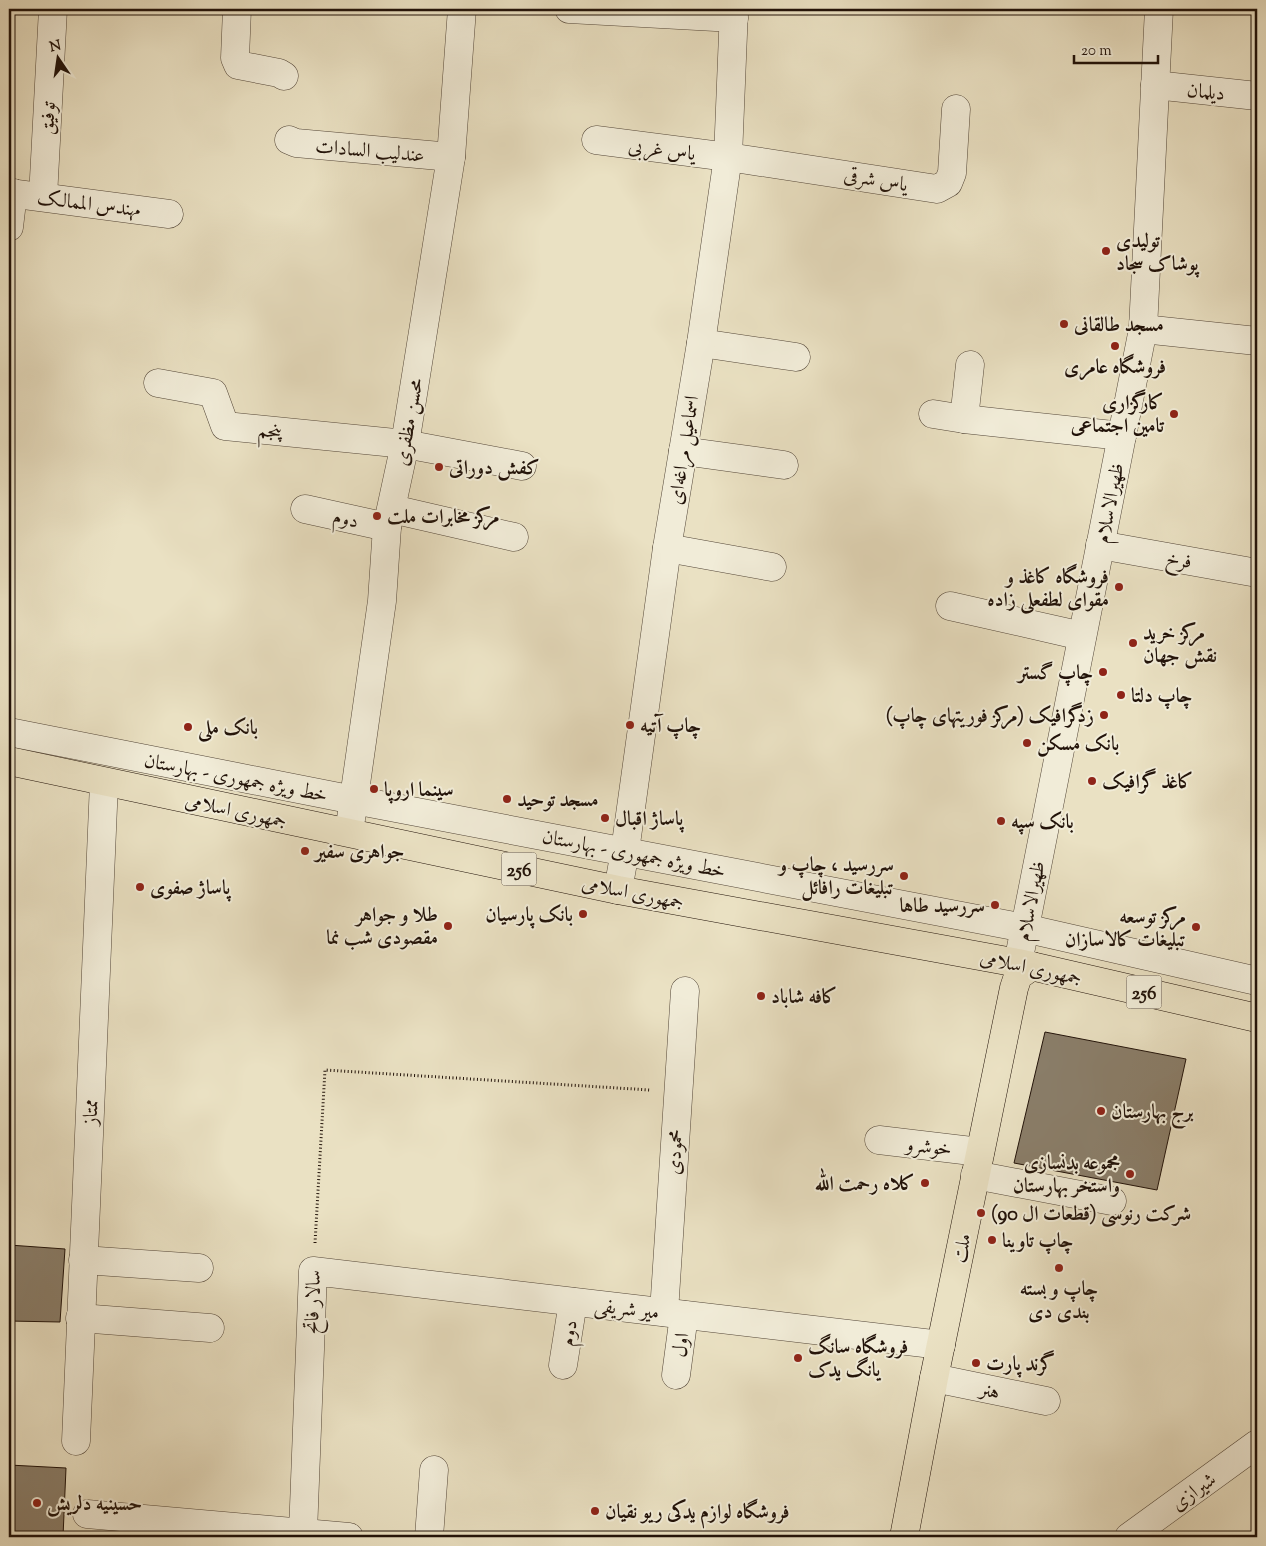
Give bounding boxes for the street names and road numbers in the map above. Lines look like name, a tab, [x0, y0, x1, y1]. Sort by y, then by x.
street label: دیلمان	[1185, 77, 1226, 110]
street label: توفیق	[34, 100, 65, 136]
street label: عندلیب السادات	[314, 133, 426, 172]
street label: یاس غربی	[626, 133, 698, 170]
street label: یاس شرقی	[841, 162, 911, 201]
street label: مهندس‌ الممالک	[35, 185, 143, 226]
street label: محسن مظفری	[388, 376, 432, 469]
street label: اسماعیل مراغه‌ای	[663, 394, 708, 507]
street label: پنجم	[256, 417, 285, 450]
street label: ظهیرالاسلام	[1089, 461, 1134, 546]
street label: دوم	[329, 503, 361, 538]
street label: فرخ	[1163, 545, 1194, 579]
street label: خط ویژه جمهوری - بهارستان	[141, 747, 330, 811]
street label: جمهوری اسلامی	[182, 787, 289, 837]
street label: خط ویژه جمهوری - بهارستان	[539, 823, 728, 887]
road number: 256	[502, 852, 536, 886]
street label: ظهیرالاسلام	[1010, 859, 1055, 944]
street label: جمهوری اسلامی	[579, 870, 686, 919]
street label: جمهوری اسلامی	[977, 944, 1084, 994]
road number: 256	[1126, 976, 1162, 1009]
street label: ممتاز	[77, 1098, 108, 1128]
street label: محمودی	[660, 1128, 693, 1176]
street label: خوشرو	[902, 1131, 953, 1165]
street label: ملت	[946, 1231, 980, 1266]
street label: سالار فاتح	[299, 1269, 330, 1335]
street label: میر شریفی	[593, 1292, 661, 1329]
street label: دوم	[554, 1318, 588, 1349]
street label: اول	[667, 1331, 698, 1359]
street label: هنر	[975, 1376, 1002, 1409]
street label: شیرازی	[1166, 1467, 1223, 1519]

